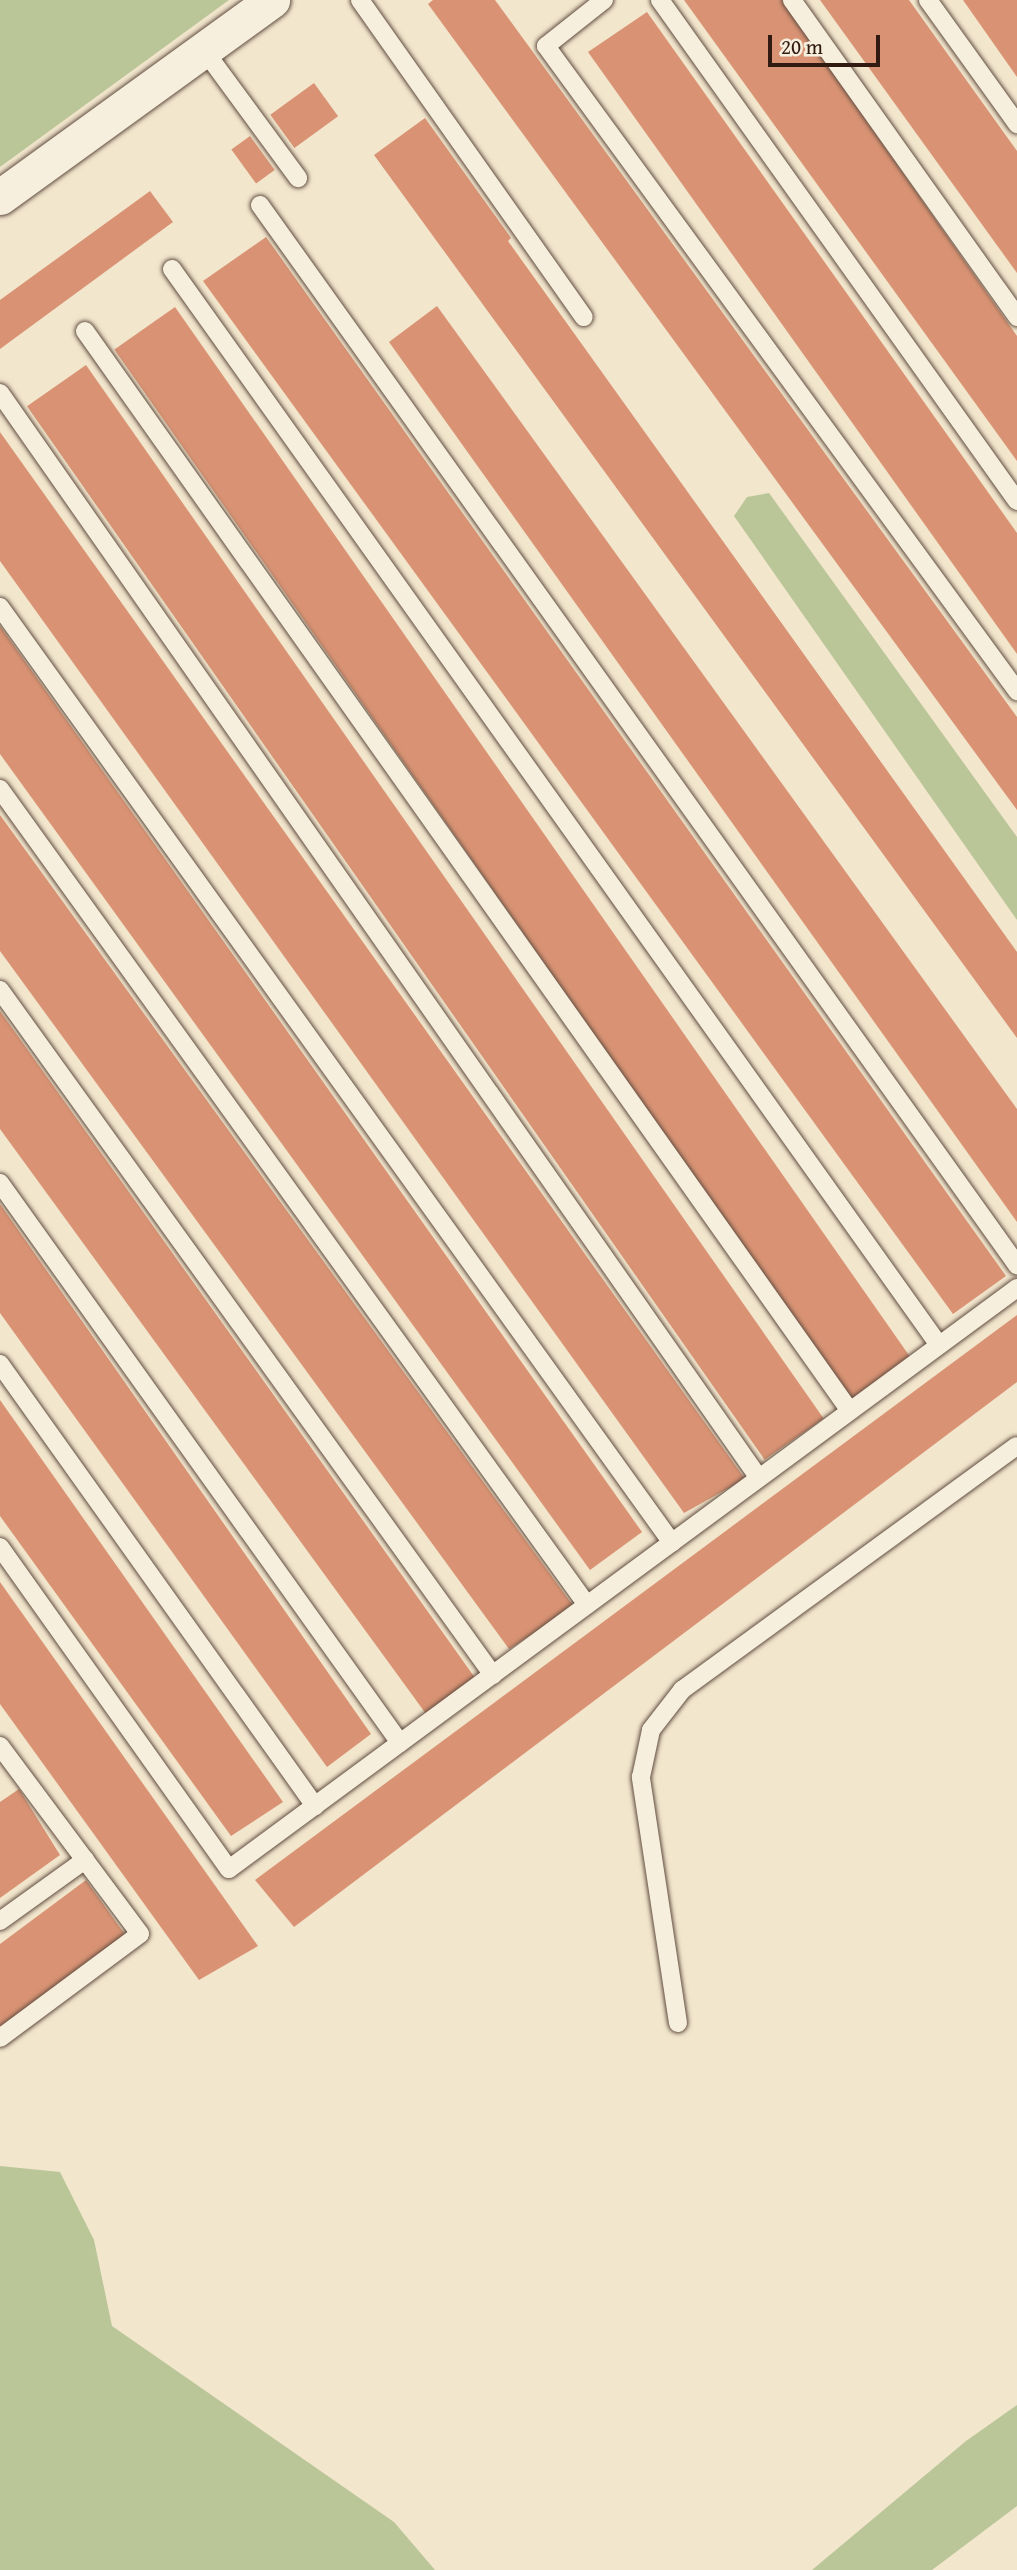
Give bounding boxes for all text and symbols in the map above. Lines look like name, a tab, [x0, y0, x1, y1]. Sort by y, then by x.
scale bar	[772, 21, 884, 65]
text: 20 m	[781, 31, 823, 62]

